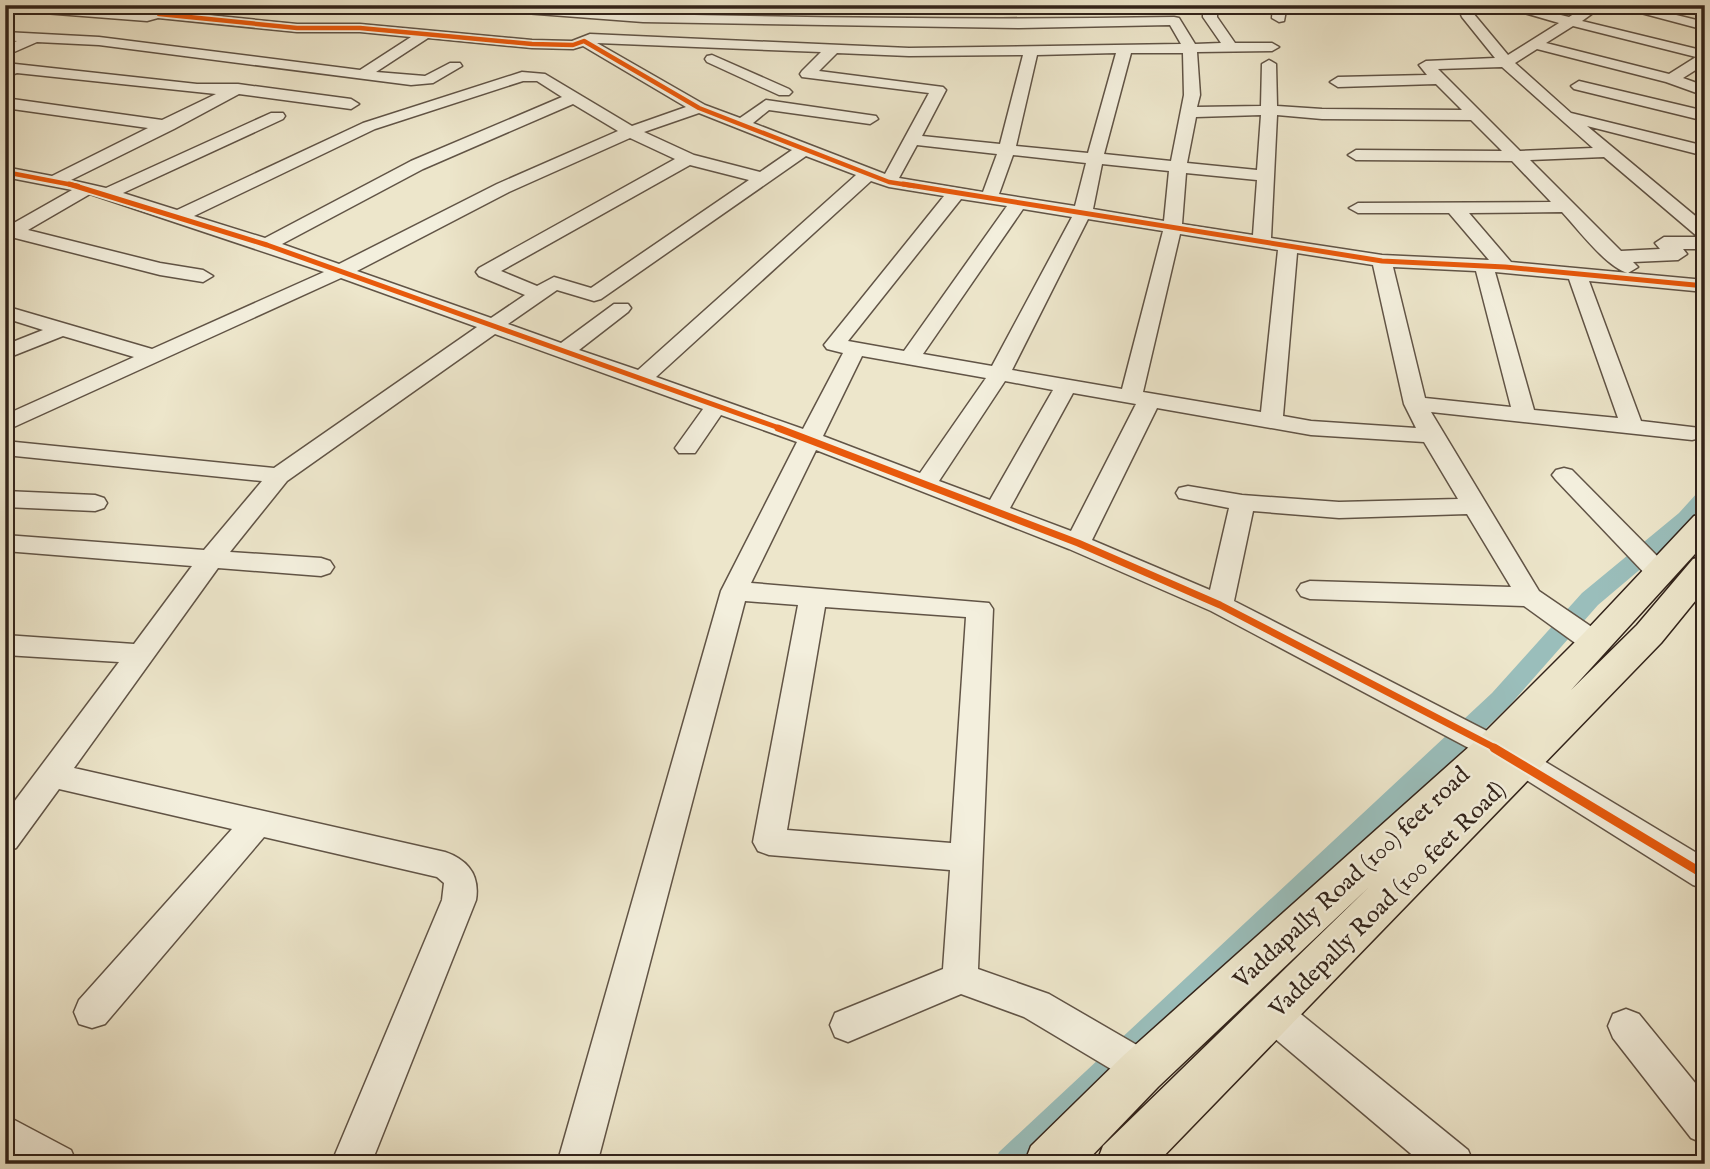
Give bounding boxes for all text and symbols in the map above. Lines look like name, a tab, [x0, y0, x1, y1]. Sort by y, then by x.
street label: Vaddapally Road (100) feet road	[1227, 760, 1477, 997]
street label: Vaddepally Road (100 feet Road)	[1262, 775, 1513, 1026]

